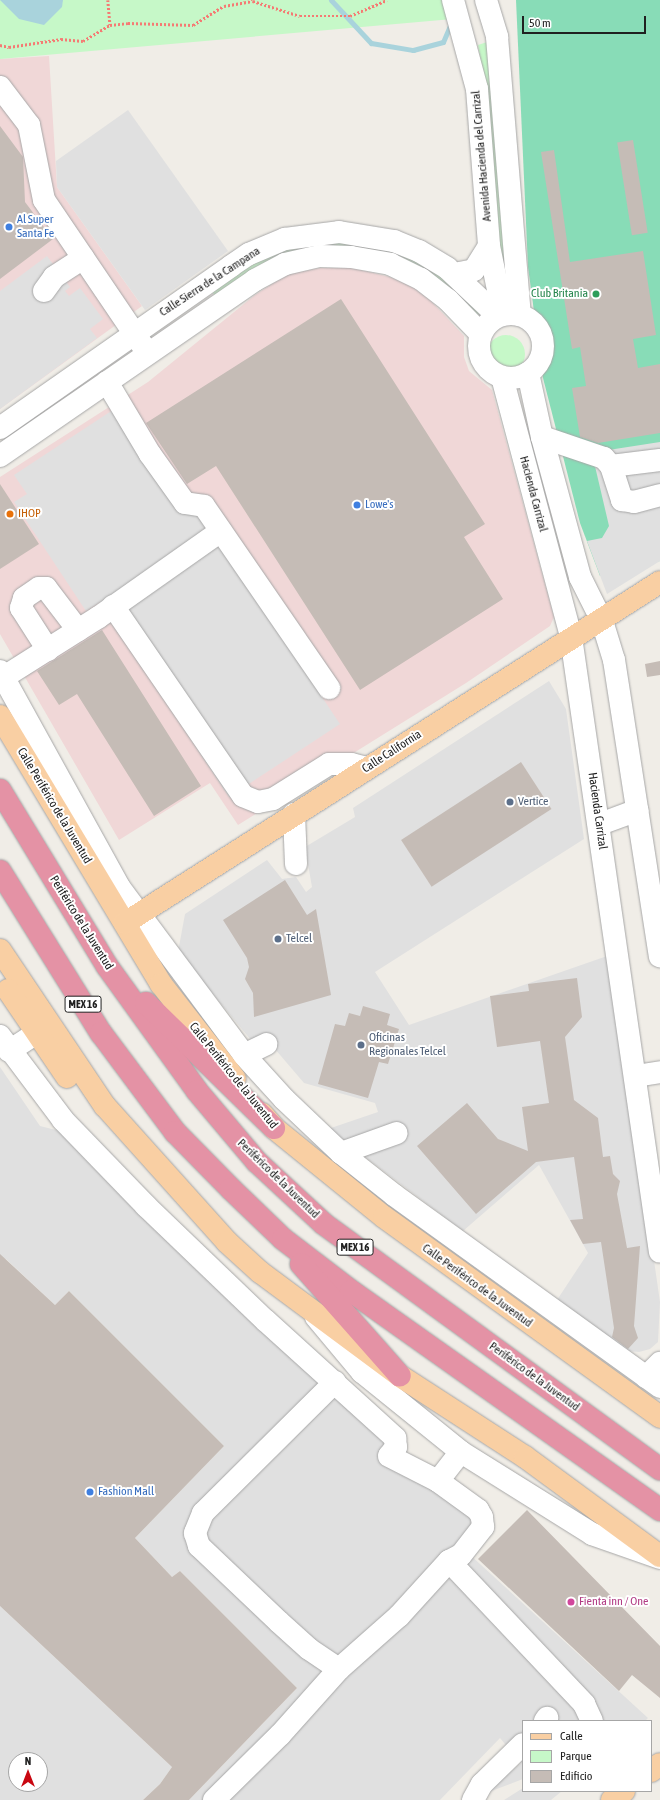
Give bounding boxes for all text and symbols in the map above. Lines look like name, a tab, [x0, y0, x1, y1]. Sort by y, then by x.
scale bar	[524, 8, 648, 34]
text: 50 m	[529, 16, 551, 30]
street label: Avenida Hacienda del Carrizal	[469, 90, 495, 222]
place label: Al Super Santa Fe	[17, 213, 54, 241]
marker: Al Super Santa Fe	[4, 222, 14, 232]
street label: Calle Sierra de la Campana	[157, 244, 263, 320]
place label: Club Britania	[531, 287, 588, 301]
marker: Club Britania	[591, 289, 601, 299]
street label: Hacienda Carrizal	[516, 455, 550, 533]
place label: Lowe's	[365, 498, 393, 512]
marker: Lowe's	[352, 500, 362, 510]
place label: IHOP	[18, 507, 41, 521]
marker: IHOP	[5, 509, 15, 519]
street label: Calle California	[360, 727, 424, 777]
street label: Calle Periférico de la Juventud	[14, 746, 94, 866]
street label: Hacienda Carrizal	[584, 771, 610, 851]
place label: Vertice	[518, 795, 548, 809]
marker: Vertice	[505, 797, 515, 807]
street label: Periférico de la Juventud	[46, 873, 116, 973]
place label: Telcel	[286, 932, 312, 946]
marker: Telcel	[273, 934, 283, 944]
road number: MEX 16	[64, 995, 102, 1013]
street label: Calle Periférico de la Juventud	[186, 1020, 280, 1132]
place label: Oficinas Regionales Telcel	[369, 1031, 446, 1059]
marker: Oficinas Regionales Telcel	[356, 1040, 366, 1050]
street label: Periférico de la Juventud	[234, 1136, 322, 1222]
road number: MEX 16	[336, 1238, 374, 1256]
street label: Calle Periférico de la Juventud	[419, 1241, 535, 1331]
street label: Periférico de la Juventud	[486, 1339, 582, 1415]
place label: Fashion Mall	[98, 1485, 154, 1499]
marker: Fashion Mall	[85, 1487, 95, 1497]
place label: Fienta inn / One	[579, 1595, 649, 1609]
marker: Fienta inn / One	[566, 1597, 576, 1607]
legend	[522, 1720, 652, 1792]
text: Calle	[560, 1729, 583, 1743]
text: Parque	[560, 1749, 592, 1763]
north arrow	[8, 1752, 48, 1792]
text: N	[25, 1755, 31, 1767]
text: Edificio	[560, 1769, 592, 1783]

